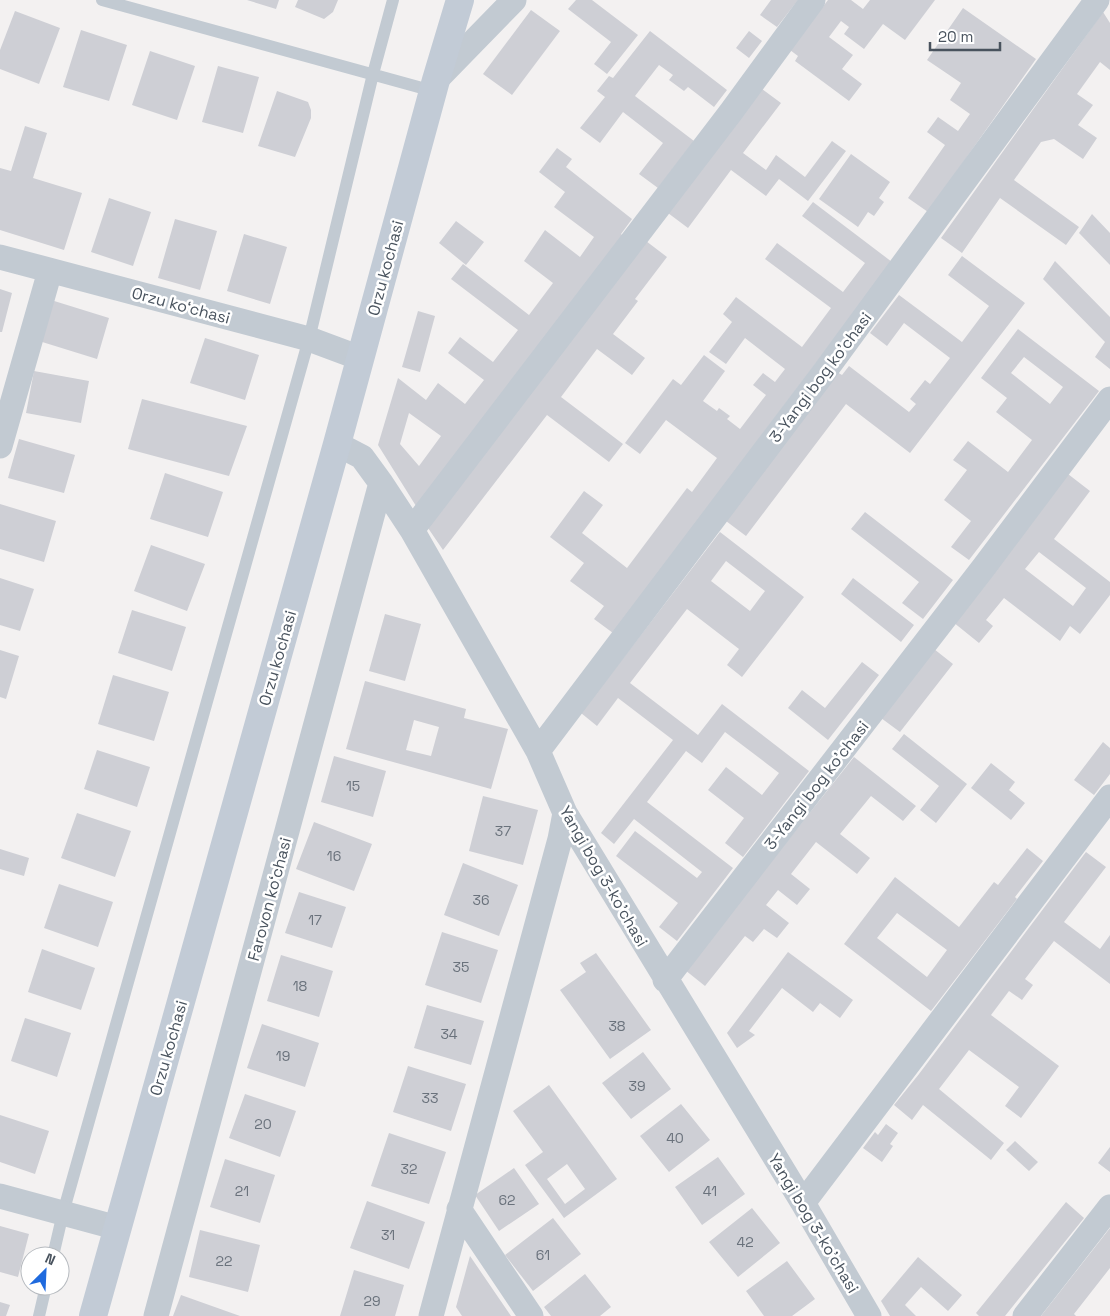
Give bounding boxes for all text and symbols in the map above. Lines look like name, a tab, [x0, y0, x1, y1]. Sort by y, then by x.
scale bar	[930, 20, 1000, 52]
text: 20 m	[938, 27, 973, 46]
street label: Orzu kochasi	[363, 218, 408, 318]
street label: Orzu koʻchasi	[129, 282, 232, 329]
street label: 3-Yangi bog koʼchasi	[765, 308, 876, 447]
street label: Orzu kochasi	[254, 608, 301, 708]
street label: 3-Yangi bog koʼchasi	[760, 717, 873, 854]
house number: 15	[346, 777, 360, 795]
street label: Yangi bog 3-koʼchasi	[555, 802, 652, 950]
house number: 37	[495, 822, 511, 840]
street label: Farovon koʻchasi	[243, 835, 296, 963]
house number: 16	[327, 847, 341, 865]
house number: 36	[472, 891, 490, 909]
house number: 17	[308, 911, 322, 929]
house number: 35	[453, 958, 469, 976]
house number: 18	[293, 977, 308, 995]
street label: Orzu kochasi	[145, 998, 192, 1098]
house number: 38	[608, 1017, 626, 1035]
house number: 34	[440, 1025, 458, 1043]
house number: 19	[276, 1047, 290, 1065]
house number: 39	[628, 1077, 646, 1095]
house number: 33	[422, 1089, 438, 1107]
house number: 20	[254, 1115, 272, 1133]
house number: 40	[666, 1129, 684, 1147]
street label: Yangi bog 3-koʼchasi	[764, 1150, 864, 1297]
house number: 32	[401, 1160, 417, 1178]
house number: 21	[235, 1182, 249, 1200]
house number: 41	[703, 1182, 717, 1200]
house number: 62	[499, 1191, 515, 1209]
house number: 31	[381, 1226, 395, 1244]
house number: 42	[736, 1233, 754, 1251]
north arrow	[20, 1246, 70, 1296]
house number: 61	[536, 1246, 550, 1264]
text: N	[42, 1249, 58, 1269]
house number: 22	[216, 1252, 232, 1270]
house number: 29	[364, 1292, 380, 1310]

